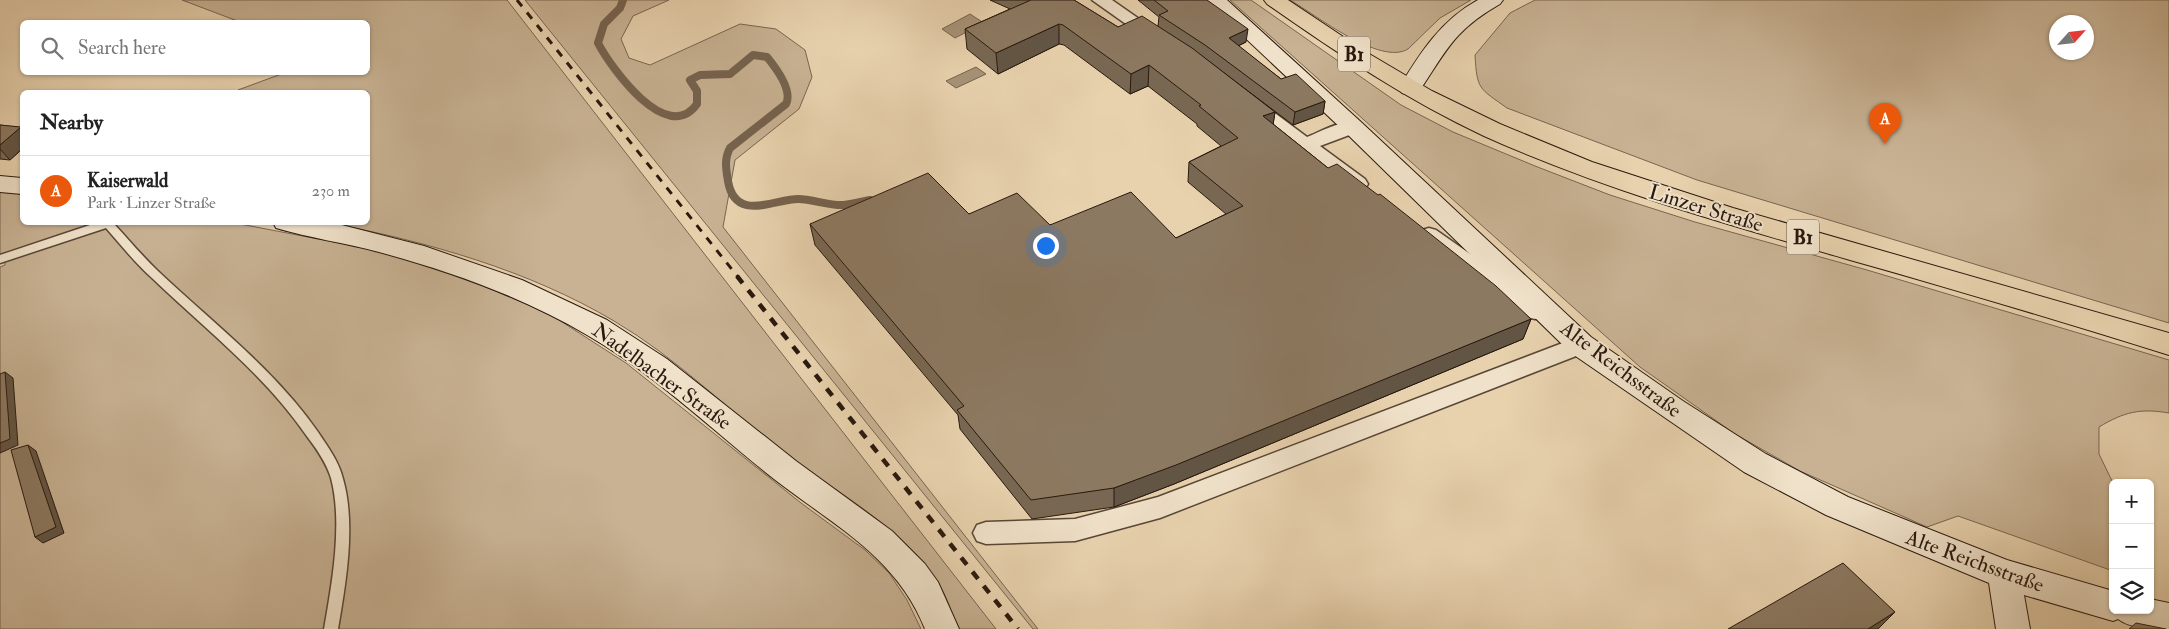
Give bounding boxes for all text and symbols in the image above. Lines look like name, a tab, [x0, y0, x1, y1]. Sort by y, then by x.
north arrow	[2049, 15, 2094, 60]
search box	[20, 20, 370, 75]
icon: search	[38, 34, 66, 62]
text: Search here	[78, 36, 166, 60]
road number: B1	[1338, 36, 1370, 72]
pin: A	[1869, 103, 1901, 144]
text: Nearby	[40, 109, 103, 136]
text: Kaiserwald	[87, 169, 168, 193]
street label: Linzer Straße	[1646, 178, 1766, 239]
text: A	[51, 181, 61, 201]
text: 230 m	[312, 181, 350, 201]
text: Park · Linzer Straße	[87, 193, 216, 213]
road number: B1	[1787, 220, 1819, 254]
your location	[1033, 233, 1059, 259]
street label: Alte Reichsstraße	[1554, 314, 1687, 424]
street label: Nadelbacher Straße	[587, 317, 737, 436]
map controls	[2109, 479, 2154, 614]
button: +	[2109, 479, 2154, 524]
street label: Alte Reichsstraße	[1901, 524, 2048, 599]
button: −	[2109, 524, 2154, 569]
button: layers	[2109, 569, 2154, 614]

